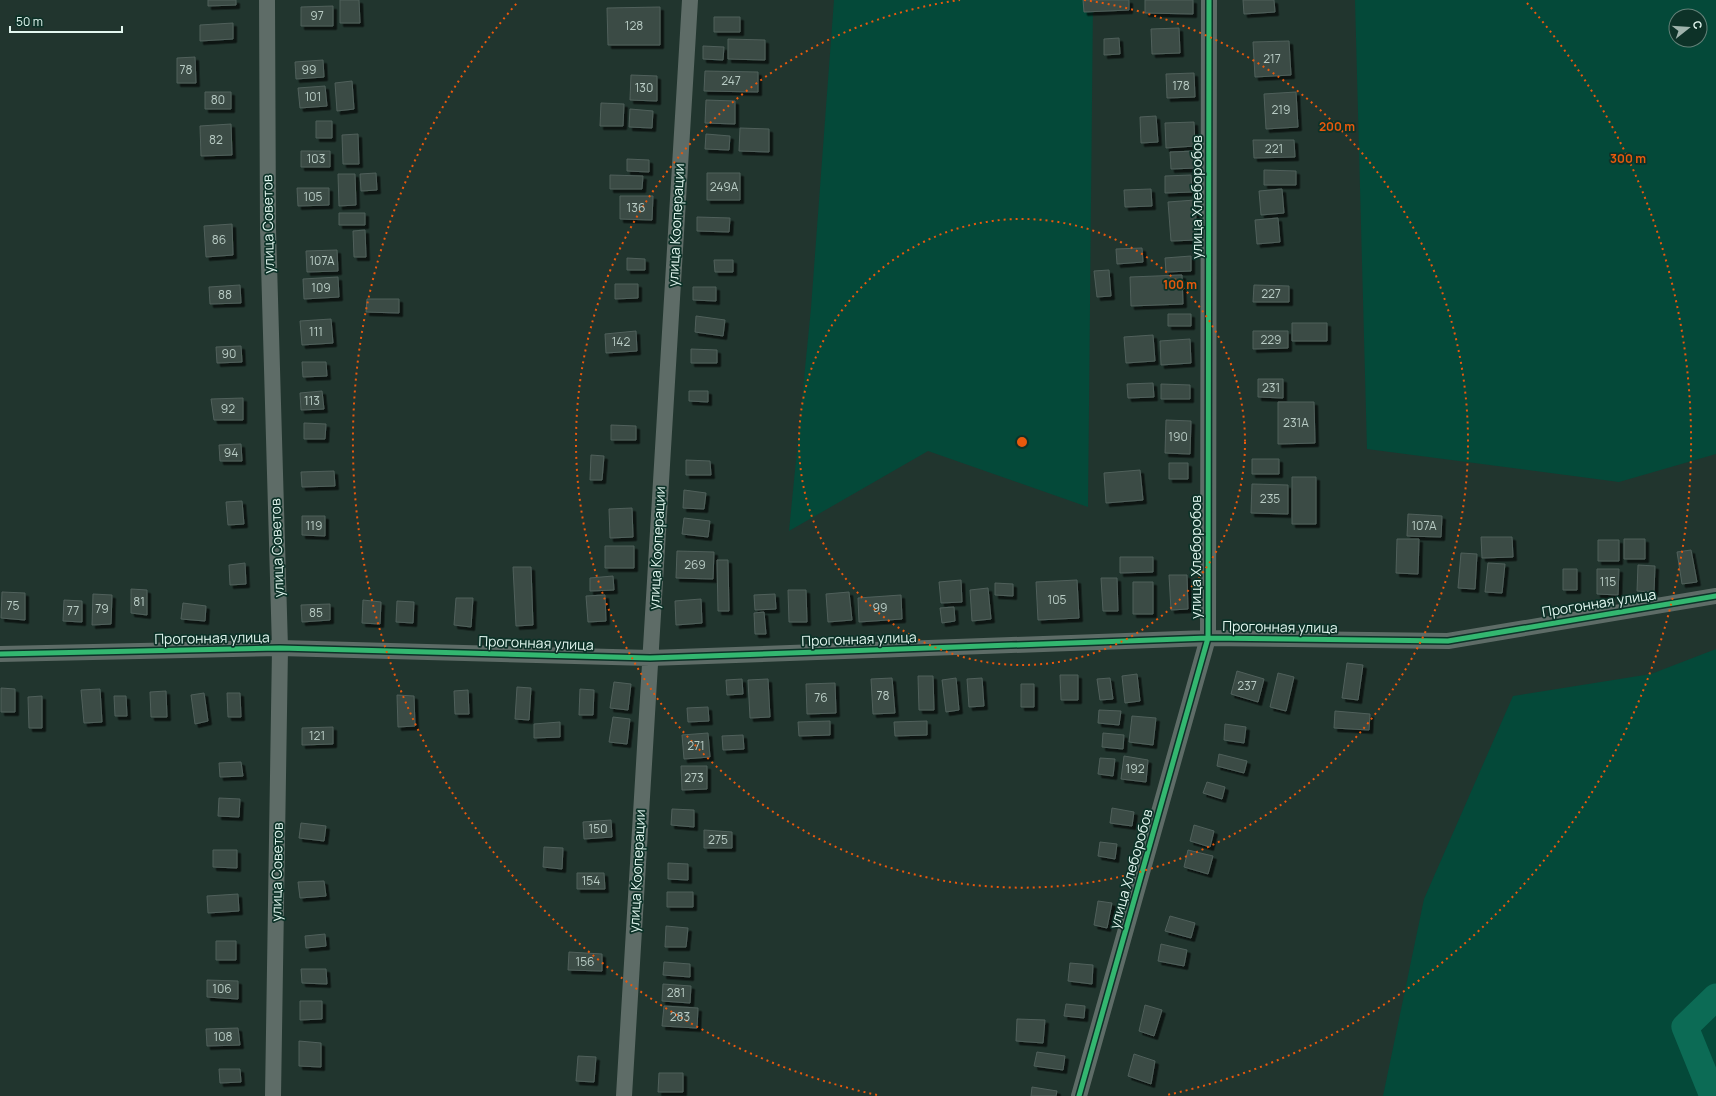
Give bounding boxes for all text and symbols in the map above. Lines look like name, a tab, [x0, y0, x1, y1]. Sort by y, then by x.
house number: 97	[310, 7, 324, 24]
scale bar	[10, 8, 122, 34]
north arrow	[1668, 8, 1708, 48]
text: 50 m	[16, 13, 43, 30]
house number: 128	[625, 17, 643, 34]
text: С	[1690, 19, 1706, 31]
house number: 217	[1263, 50, 1281, 67]
house number: 78	[180, 61, 193, 78]
house number: 99	[302, 61, 316, 78]
house number: 247	[721, 72, 741, 89]
house number: 178	[1172, 77, 1190, 94]
house number: 130	[635, 79, 653, 96]
house number: 101	[305, 88, 321, 105]
house number: 80	[211, 91, 225, 108]
house number: 219	[1272, 101, 1290, 118]
text: 200 m	[1319, 118, 1355, 135]
house number: 82	[209, 131, 223, 148]
street label: улица Хлеборобов	[1187, 135, 1206, 259]
house number: 221	[1265, 140, 1283, 157]
house number: 103	[307, 150, 325, 167]
text: 300 m	[1610, 150, 1646, 167]
street label: улица Кооперации	[663, 163, 688, 287]
street label: улица Советов	[257, 174, 278, 274]
house number: 249А	[710, 178, 739, 195]
house number: 105	[304, 188, 323, 205]
house number: 136	[627, 199, 645, 216]
house number: 86	[212, 231, 226, 248]
house number: 107А	[309, 252, 335, 269]
text: 100 m	[1163, 276, 1197, 293]
house number: 109	[311, 279, 331, 296]
house number: 227	[1261, 285, 1281, 302]
house number: 88	[218, 286, 232, 303]
house number: 111	[309, 323, 323, 340]
house number: 229	[1260, 331, 1282, 348]
house number: 142	[612, 333, 630, 350]
house number: 90	[222, 345, 236, 362]
house number: 231	[1262, 379, 1280, 396]
house number: 113	[304, 392, 320, 409]
house number: 92	[221, 400, 235, 417]
house number: 231А	[1283, 414, 1309, 431]
house number: 190	[1168, 428, 1188, 445]
centre of rings	[1015, 435, 1029, 449]
house number: 94	[224, 444, 238, 461]
street label: улица Кооперации	[644, 486, 669, 610]
house number: 235	[1260, 490, 1280, 507]
street label: улица Хлеборобов	[1186, 495, 1205, 619]
street label: улица Советов	[265, 498, 288, 598]
house number: 119	[306, 517, 322, 534]
house number: 107А	[1411, 517, 1437, 534]
house number: 269	[684, 556, 706, 573]
house number: 115	[1600, 573, 1616, 590]
street label: Прогонная улица	[1540, 584, 1657, 621]
house number: 105	[1048, 591, 1067, 608]
house number: 81	[133, 593, 145, 610]
house number: 75	[7, 597, 20, 614]
house number: 99	[873, 599, 887, 616]
house number: 79	[95, 600, 109, 617]
house number: 77	[67, 602, 79, 619]
house number: 85	[309, 604, 323, 621]
street label: Прогонная улица	[1222, 616, 1338, 637]
street label: Прогонная улица	[154, 627, 270, 648]
street label: Прогонная улица	[801, 627, 917, 650]
street label: Прогонная улица	[478, 631, 594, 654]
house number: 237	[1237, 677, 1257, 694]
house number: 78	[877, 687, 890, 704]
house number: 76	[814, 689, 828, 706]
house number: 121	[309, 727, 325, 744]
house number: 271	[687, 737, 705, 754]
house number: 192	[1126, 760, 1145, 777]
house number: 273	[684, 769, 704, 786]
street label: улица Хлеборобов	[1104, 806, 1157, 931]
street label: улица Кооперации	[624, 809, 649, 933]
house number: 150	[589, 820, 607, 837]
street label: улица Советов	[266, 822, 287, 922]
house number: 275	[708, 831, 728, 848]
house number: 154	[582, 872, 600, 889]
house number: 156	[575, 953, 595, 970]
house number: 106	[212, 980, 232, 997]
house number: 281	[667, 984, 685, 1001]
house number: 283	[670, 1008, 690, 1025]
house number: 108	[214, 1028, 233, 1045]

